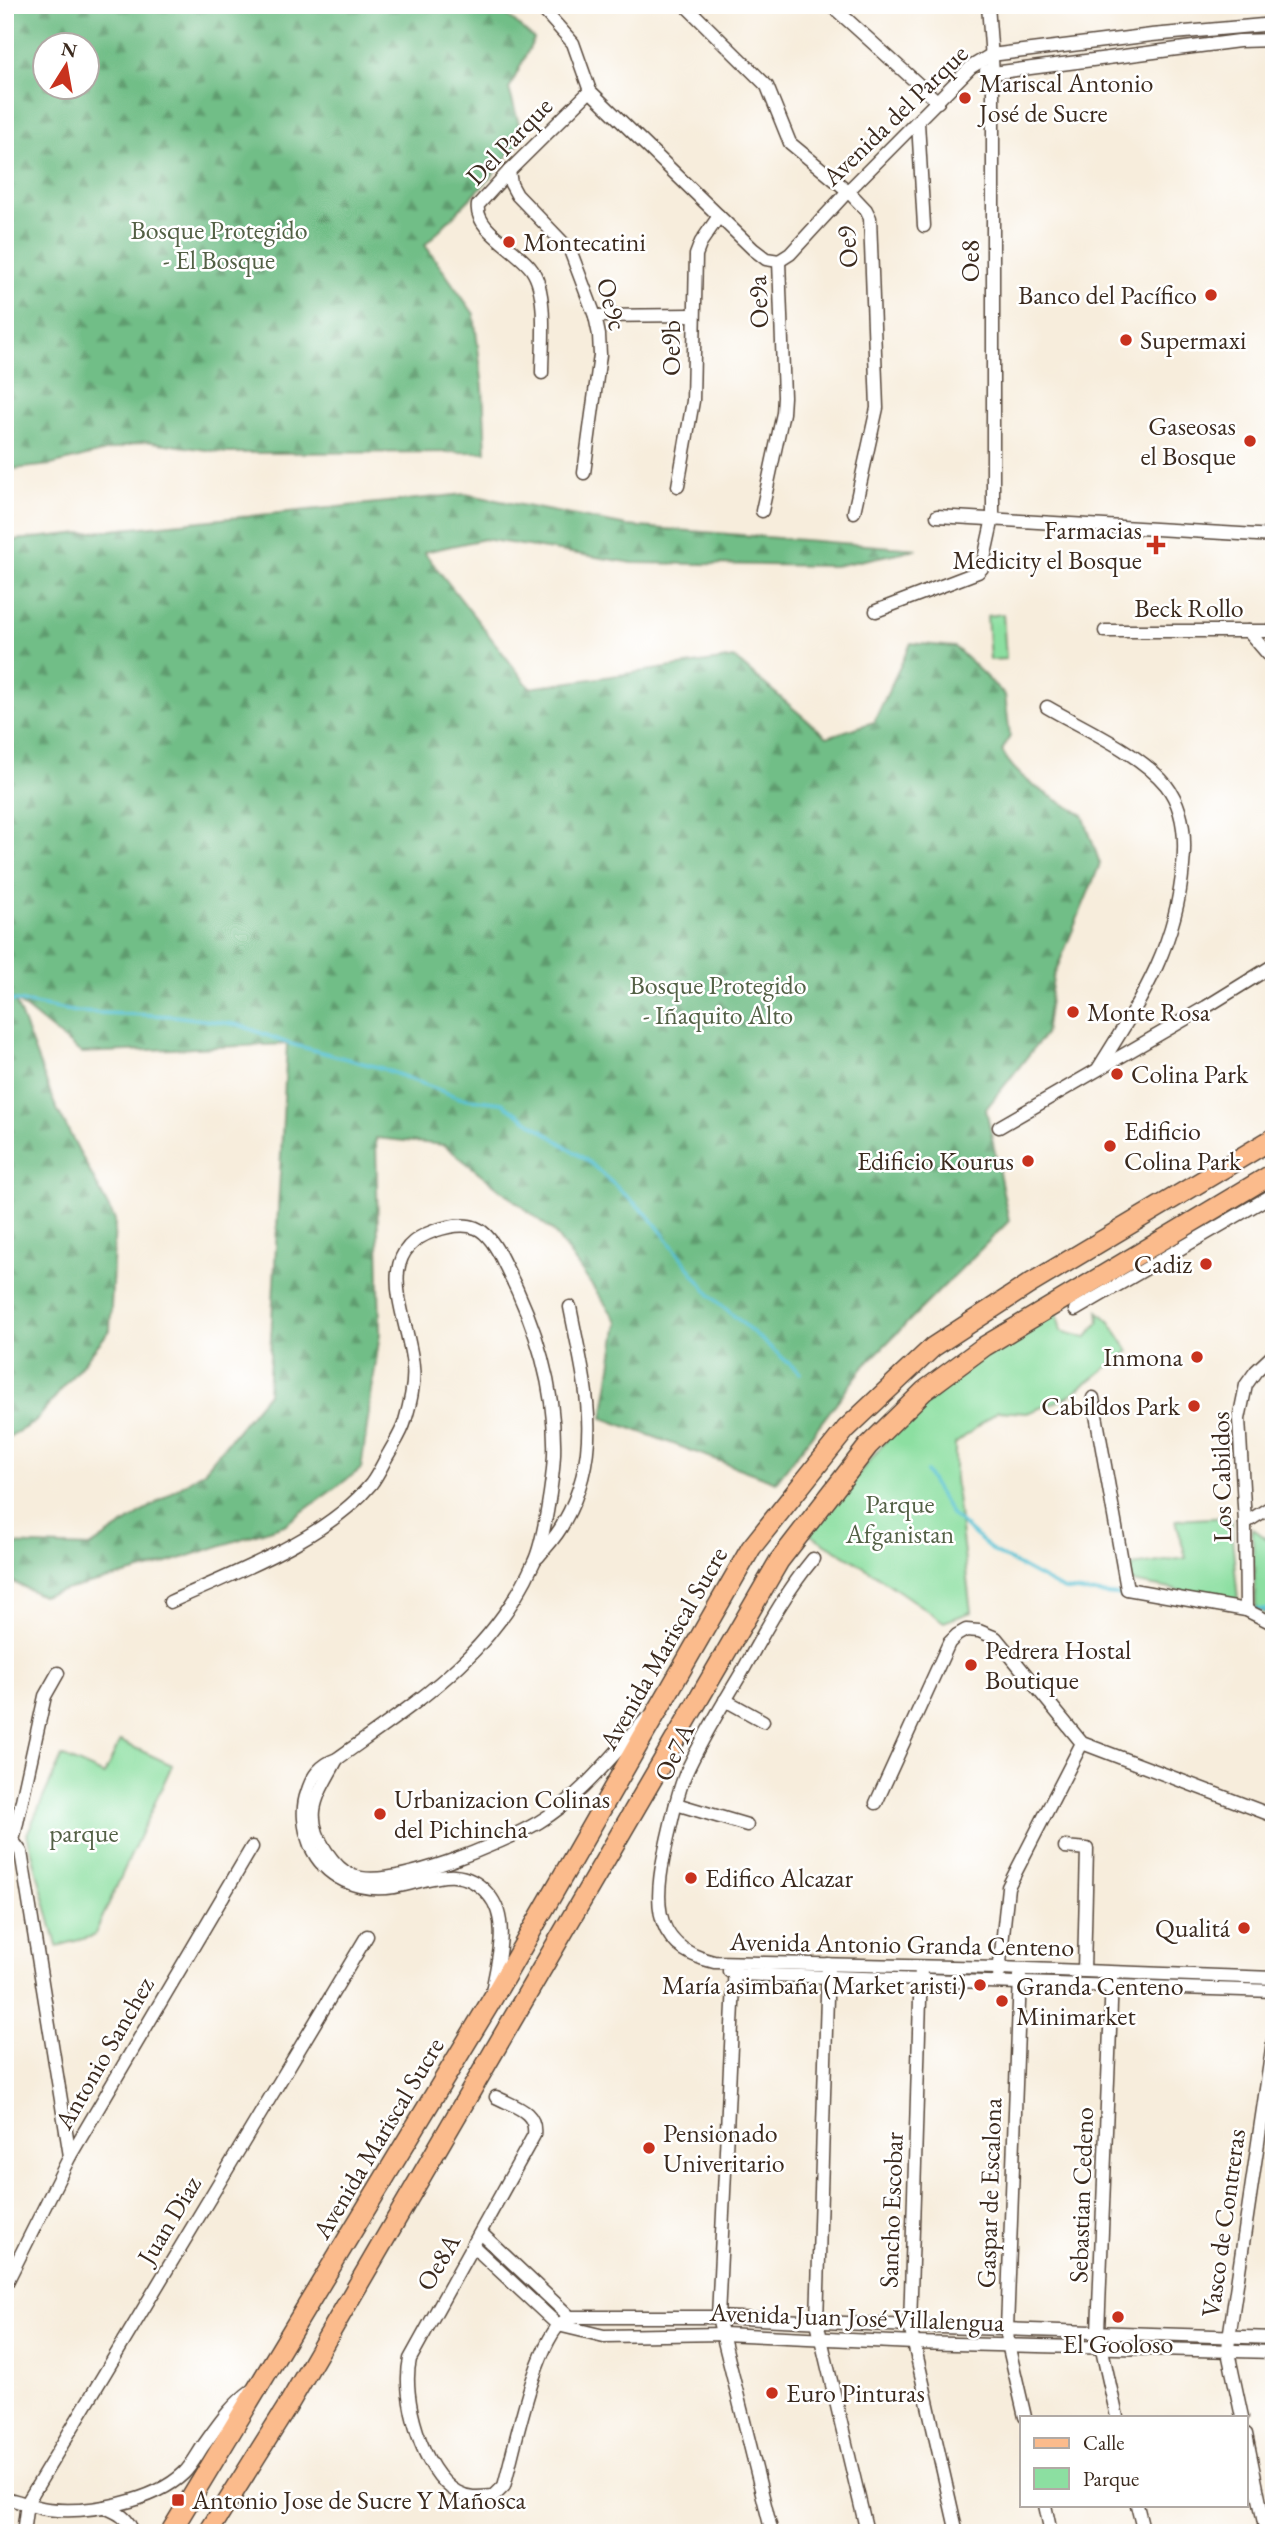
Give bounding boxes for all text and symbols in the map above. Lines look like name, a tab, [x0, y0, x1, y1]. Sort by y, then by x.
north arrow	[32, 32, 102, 102]
text: N	[59, 36, 80, 64]
street label: Avenida del Parque	[814, 37, 975, 194]
place label: Mariscal Antonio José de Sucre	[977, 66, 1153, 130]
street label: Del Parque	[458, 89, 560, 193]
marker: Mariscal Antonio José de Sucre	[957, 90, 973, 106]
park label: Bosque Protegido - El Bosque	[130, 213, 308, 277]
street label: Oe9	[828, 224, 866, 270]
place label: Montecatini	[523, 225, 646, 259]
marker: Montecatini	[501, 234, 517, 250]
street label: Oe8	[953, 240, 987, 282]
street label: Oe9c	[589, 274, 635, 334]
street label: Oe9a	[740, 274, 776, 329]
place label: Banco del Pacífico	[1018, 278, 1197, 312]
marker: Banco del Pacífico	[1203, 287, 1219, 303]
street label: Oe9b	[654, 320, 688, 376]
place label: Supermaxi	[1140, 323, 1246, 357]
marker: Supermaxi	[1118, 332, 1134, 348]
place label: Gaseosas el Bosque	[1140, 409, 1236, 473]
marker: Gaseosas el Bosque	[1242, 433, 1258, 449]
place label: Farmacias Medicity el Bosque	[952, 513, 1142, 577]
marker: Farmacias Medicity el Bosque	[1148, 537, 1164, 553]
street label: Beck Rollo	[1134, 591, 1244, 625]
park label: Bosque Protegido - Iñaquito Alto	[629, 968, 807, 1032]
place label: Monte Rosa	[1087, 995, 1211, 1029]
marker: Monte Rosa	[1065, 1004, 1081, 1020]
place label: Colina Park	[1131, 1057, 1249, 1091]
marker: Colina Park	[1109, 1066, 1125, 1082]
place label: Edificio Colina Park	[1124, 1114, 1242, 1178]
marker: Edificio Colina Park	[1102, 1138, 1118, 1154]
place label: Edificio Kourus	[857, 1144, 1014, 1178]
marker: Edificio Kourus	[1020, 1153, 1036, 1169]
place label: Cadiz	[1134, 1247, 1192, 1281]
marker: Cadiz	[1198, 1256, 1214, 1272]
place label: Inmona	[1103, 1340, 1184, 1374]
marker: Inmona	[1189, 1349, 1205, 1365]
place label: Cabildos Park	[1041, 1389, 1181, 1423]
marker: Cabildos Park	[1186, 1398, 1202, 1414]
street label: Los Cabildos	[1203, 1411, 1239, 1543]
park label: Parque Afganistan	[845, 1487, 955, 1551]
street label: Avenida Mariscal Sucre	[590, 1540, 735, 1757]
place label: Pedrera Hostal Boutique	[985, 1633, 1131, 1697]
marker: Pedrera Hostal Boutique	[963, 1657, 979, 1673]
street label: Oe7A	[646, 1717, 703, 1787]
place label: Urbanizacion Colinas del Pichincha	[394, 1782, 610, 1846]
marker: Urbanizacion Colinas del Pichincha	[372, 1806, 388, 1822]
park label: parque	[49, 1816, 119, 1850]
place label: Edifico Alcazar	[705, 1861, 854, 1895]
marker: Edifico Alcazar	[683, 1870, 699, 1886]
place label: Qualitá	[1155, 1911, 1231, 1945]
marker: Qualitá	[1236, 1920, 1252, 1936]
street label: Avenida Antonio Granda Centeno	[728, 1924, 1075, 1964]
place label: María asimbaña (Market aristi)	[662, 1968, 966, 2002]
place label: Granda Centeno Minimarket	[1016, 1969, 1184, 2033]
street label: Antonio Sanchez	[46, 1970, 162, 2136]
marker: María asimbaña (Market aristi)	[972, 1977, 988, 1993]
marker: Granda Centeno Minimarket	[994, 1993, 1010, 2009]
street label: Avenida Mariscal Sucre	[304, 2031, 452, 2246]
street label: Gaspar de Escalona	[969, 2097, 1009, 2289]
street label: Sebastian Cedeno	[1061, 2106, 1101, 2284]
place label: Pensionado Univeritario	[663, 2116, 785, 2180]
street label: Vasco de Contreras	[1193, 2127, 1253, 2319]
street label: Sancho Escobar	[871, 2131, 911, 2289]
marker: Pensionado Univeritario	[641, 2140, 657, 2156]
street label: Juan Diaz	[128, 2169, 209, 2272]
street label: Oe8A	[408, 2226, 468, 2297]
street label: Avenida Juan José Villalengua	[708, 2295, 1006, 2339]
marker: El Gooloso	[1110, 2309, 1126, 2325]
place label: El Gooloso	[1063, 2327, 1173, 2361]
place label: Euro Pinturas	[786, 2376, 925, 2410]
marker: Euro Pinturas	[764, 2385, 780, 2401]
legend	[1020, 2416, 1248, 2506]
text: Calle	[1083, 2429, 1125, 2456]
text: Parque	[1083, 2465, 1139, 2492]
place label: Antonio Jose de Sucre Y Mañosca	[191, 2483, 527, 2517]
marker: Antonio Jose de Sucre Y Mañosca	[170, 2492, 186, 2508]

